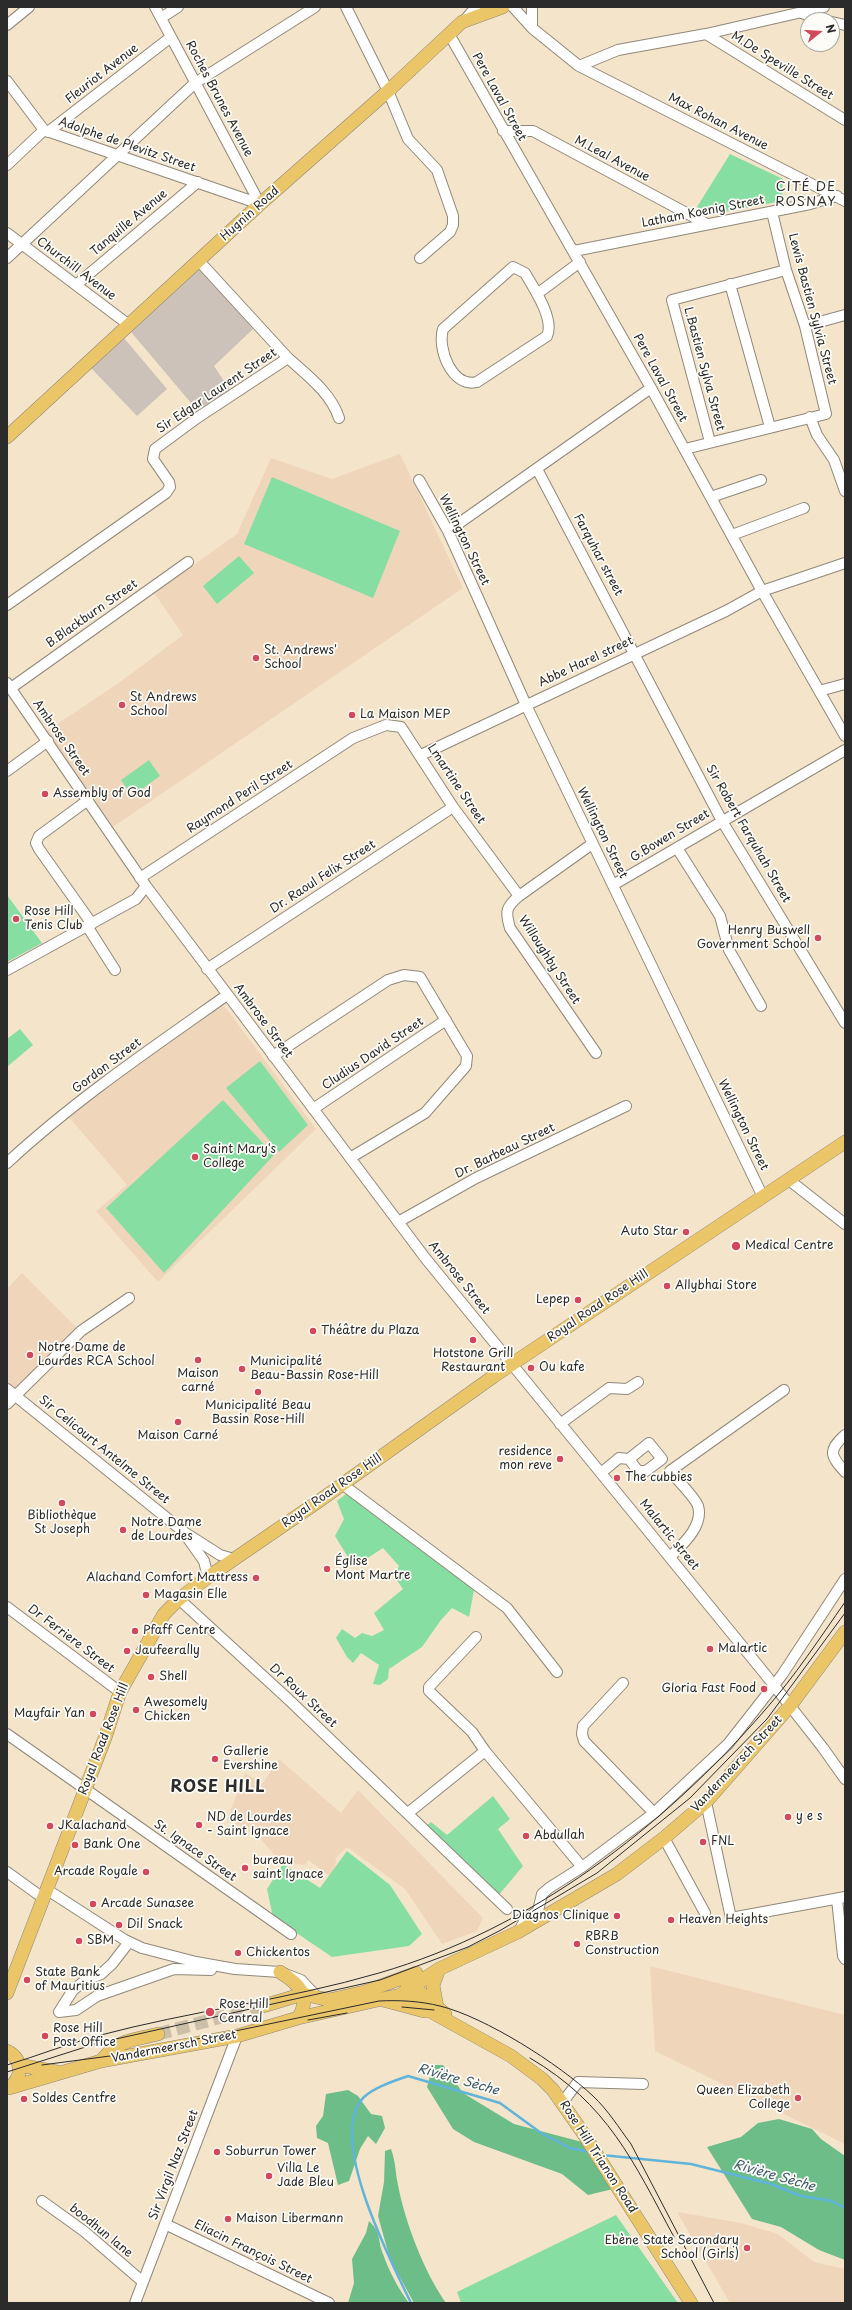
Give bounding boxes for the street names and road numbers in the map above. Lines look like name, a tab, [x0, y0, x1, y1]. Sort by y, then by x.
street label: M.De Speville Street	[728, 29, 836, 103]
street label: Roches Brunes Avenue	[182, 39, 256, 159]
street label: Fleuriot Avenue	[63, 41, 141, 107]
street label: Pere Laval Street	[469, 50, 529, 144]
street label: Max Rohan Avenue	[666, 91, 770, 153]
street label: Adolphe de Plevitz Street	[57, 115, 197, 175]
street label: M.Leal Avenue	[572, 133, 652, 185]
street label: Hugnin Road	[218, 184, 282, 244]
street label: Tanquille Avenue	[88, 187, 170, 259]
street label: Latham Koenig Street	[641, 193, 765, 231]
street label: Lewis Bastien Sylvia Street	[785, 232, 839, 386]
street label: Churchill Avenue	[33, 234, 119, 304]
street label: L.Bastien Sylva Street	[681, 305, 727, 433]
street label: Pere Laval Street	[630, 331, 690, 425]
street label: Sir Edgar Laurent Street	[154, 345, 280, 437]
street label: Wellington Street	[436, 492, 492, 588]
street label: Farquhar street	[570, 512, 626, 598]
street label: B.Blackburn Street	[43, 577, 141, 651]
street label: Abbe Harel street	[536, 634, 636, 690]
street label: Ambrose Street	[29, 697, 93, 779]
street label: Lmartine Street	[424, 741, 488, 827]
street label: Raymond Peril Street	[184, 757, 296, 837]
street label: Sir Robert Farquhah Street	[703, 762, 793, 906]
street label: Wellington Street	[574, 785, 630, 881]
street label: G.Bowen Street	[628, 807, 712, 865]
street label: Dr. Raoul Felix Street	[268, 838, 378, 916]
street label: Willoughby Street	[515, 913, 583, 1007]
street label: Ambrose Street	[230, 981, 296, 1061]
street label: Cludius David Street	[320, 1015, 426, 1093]
street label: Gordon Street	[70, 1035, 144, 1097]
street label: Wellington Street	[715, 1077, 771, 1173]
street label: Dr. Barbeau Street	[453, 1121, 557, 1181]
street label: Ambrose Street	[425, 1239, 493, 1317]
street label: Royal Road Rose Hill	[545, 1267, 651, 1345]
street label: Sir Celicourt Antelme Street	[36, 1393, 172, 1507]
street label: Royal Road Rose Hill	[279, 1451, 385, 1531]
street label: Malartic street	[636, 1497, 702, 1573]
street label: Dr Ferriere Street	[25, 1602, 117, 1676]
street label: Dr Roux Street	[266, 1661, 340, 1731]
street label: Royal Road Rose Hill	[76, 1681, 132, 1797]
street label: Vandermeersch Street	[688, 1713, 786, 1815]
street label: St. Ignace Street	[151, 1817, 239, 1885]
street label: Vandermeersch Street	[110, 2028, 238, 2066]
street label: Rose Hill Trianon Road	[556, 2098, 640, 2216]
street label: Sir Virgil Naz Street	[146, 2108, 202, 2222]
street label: boodhun lane	[67, 2201, 135, 2261]
street label: Eliacin François Street	[192, 2217, 314, 2287]

